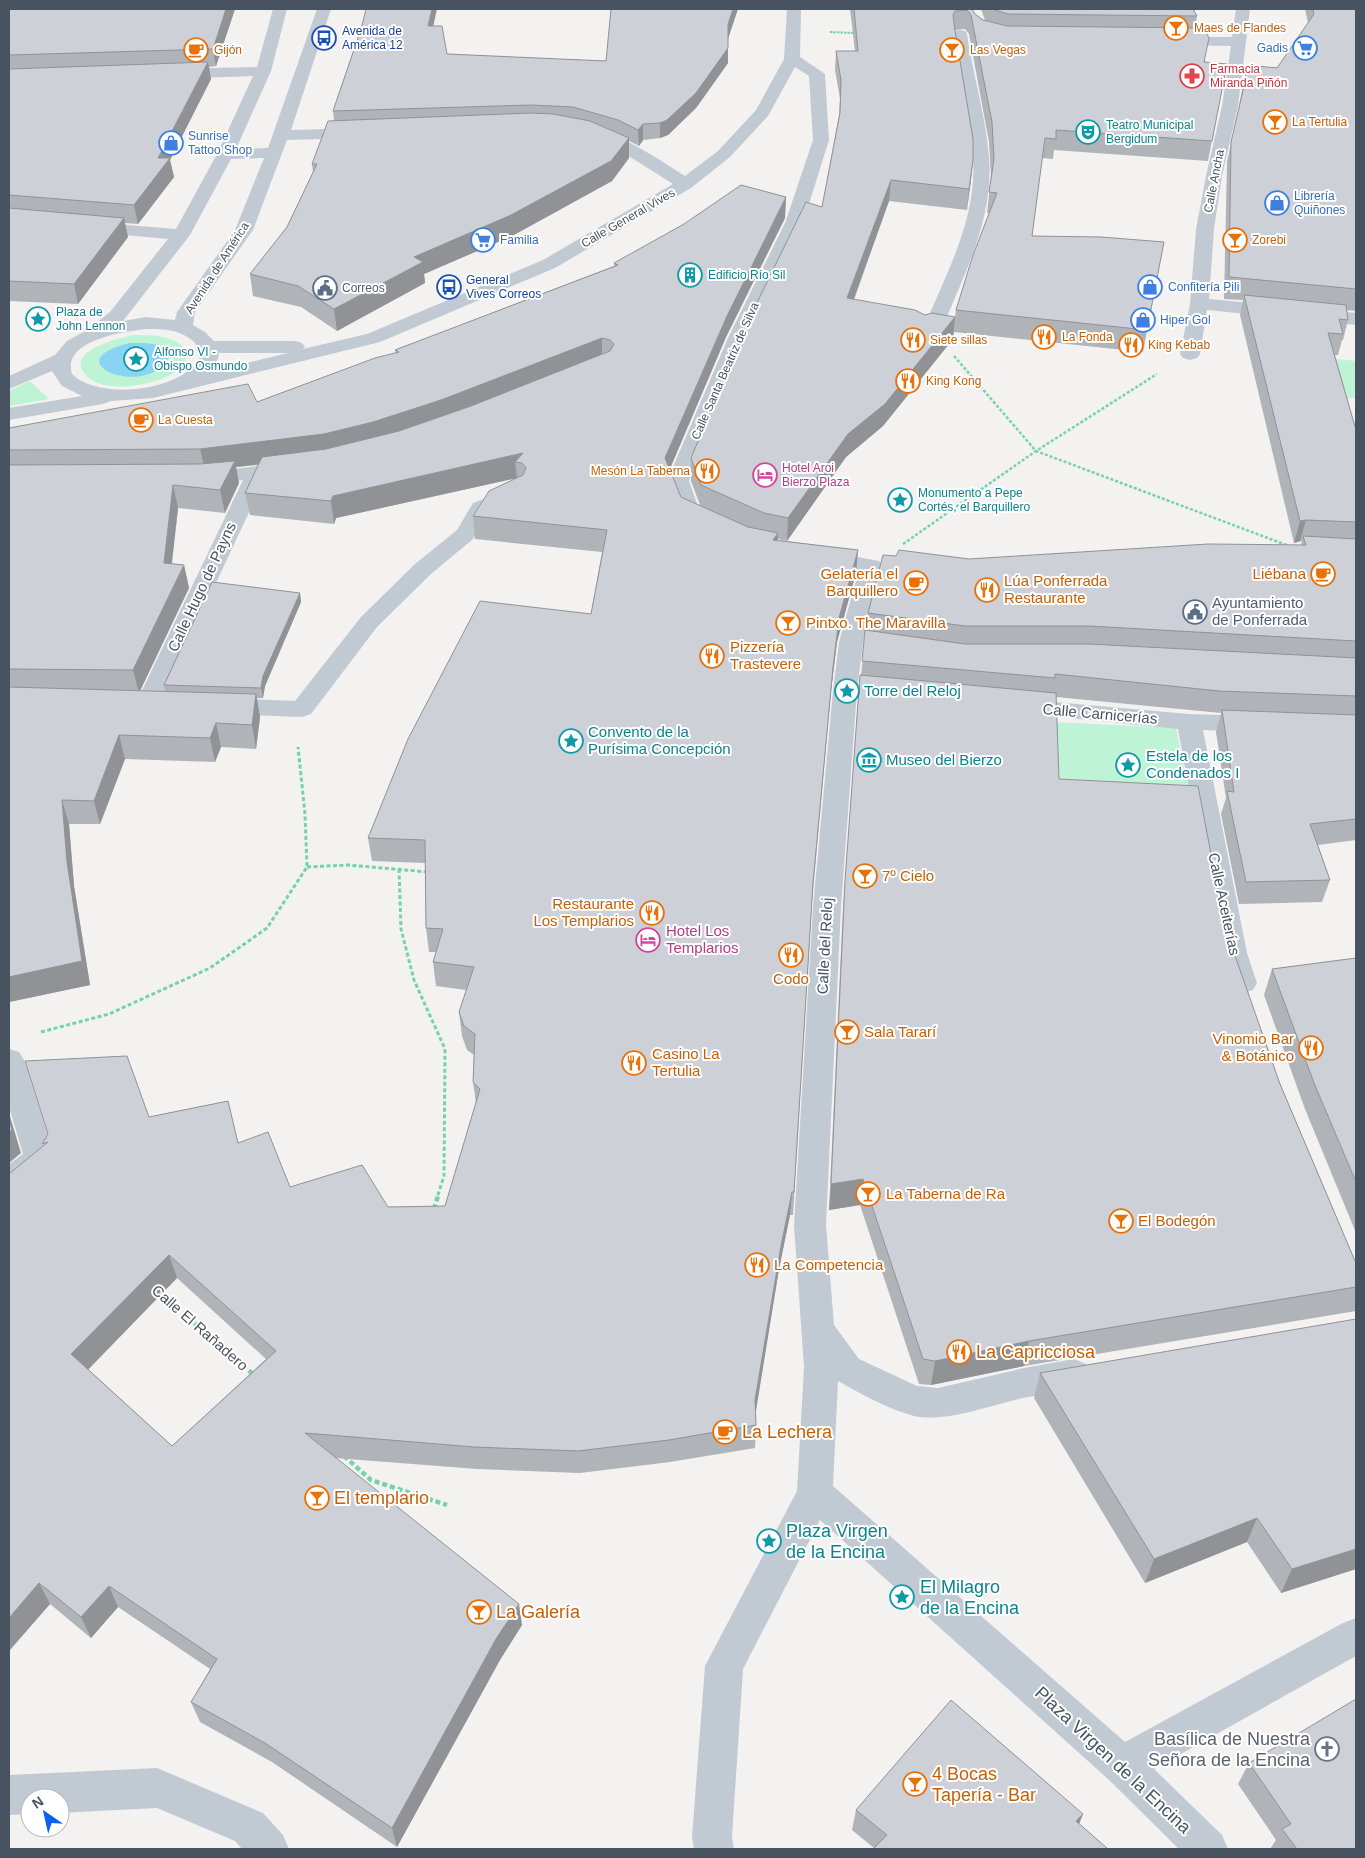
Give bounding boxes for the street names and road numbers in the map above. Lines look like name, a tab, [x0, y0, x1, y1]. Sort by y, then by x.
street label: Calle Ancha	[1201, 148, 1227, 214]
street label: Calle General Vives	[579, 185, 677, 251]
street label: Avenida de América	[182, 219, 252, 316]
street label: Calle Santa Beatriz de Silva	[688, 300, 762, 442]
street label: Calle Hugo de Payns	[164, 519, 239, 654]
street label: Calle Carnicerías	[1042, 700, 1158, 727]
street label: Calle Aceiterías	[1205, 851, 1244, 957]
street label: Calle del Reloj	[813, 897, 836, 995]
street label: Calle El Rañadero	[149, 1281, 252, 1374]
street label: Plaza Virgen de la Encina	[1031, 1683, 1196, 1838]

